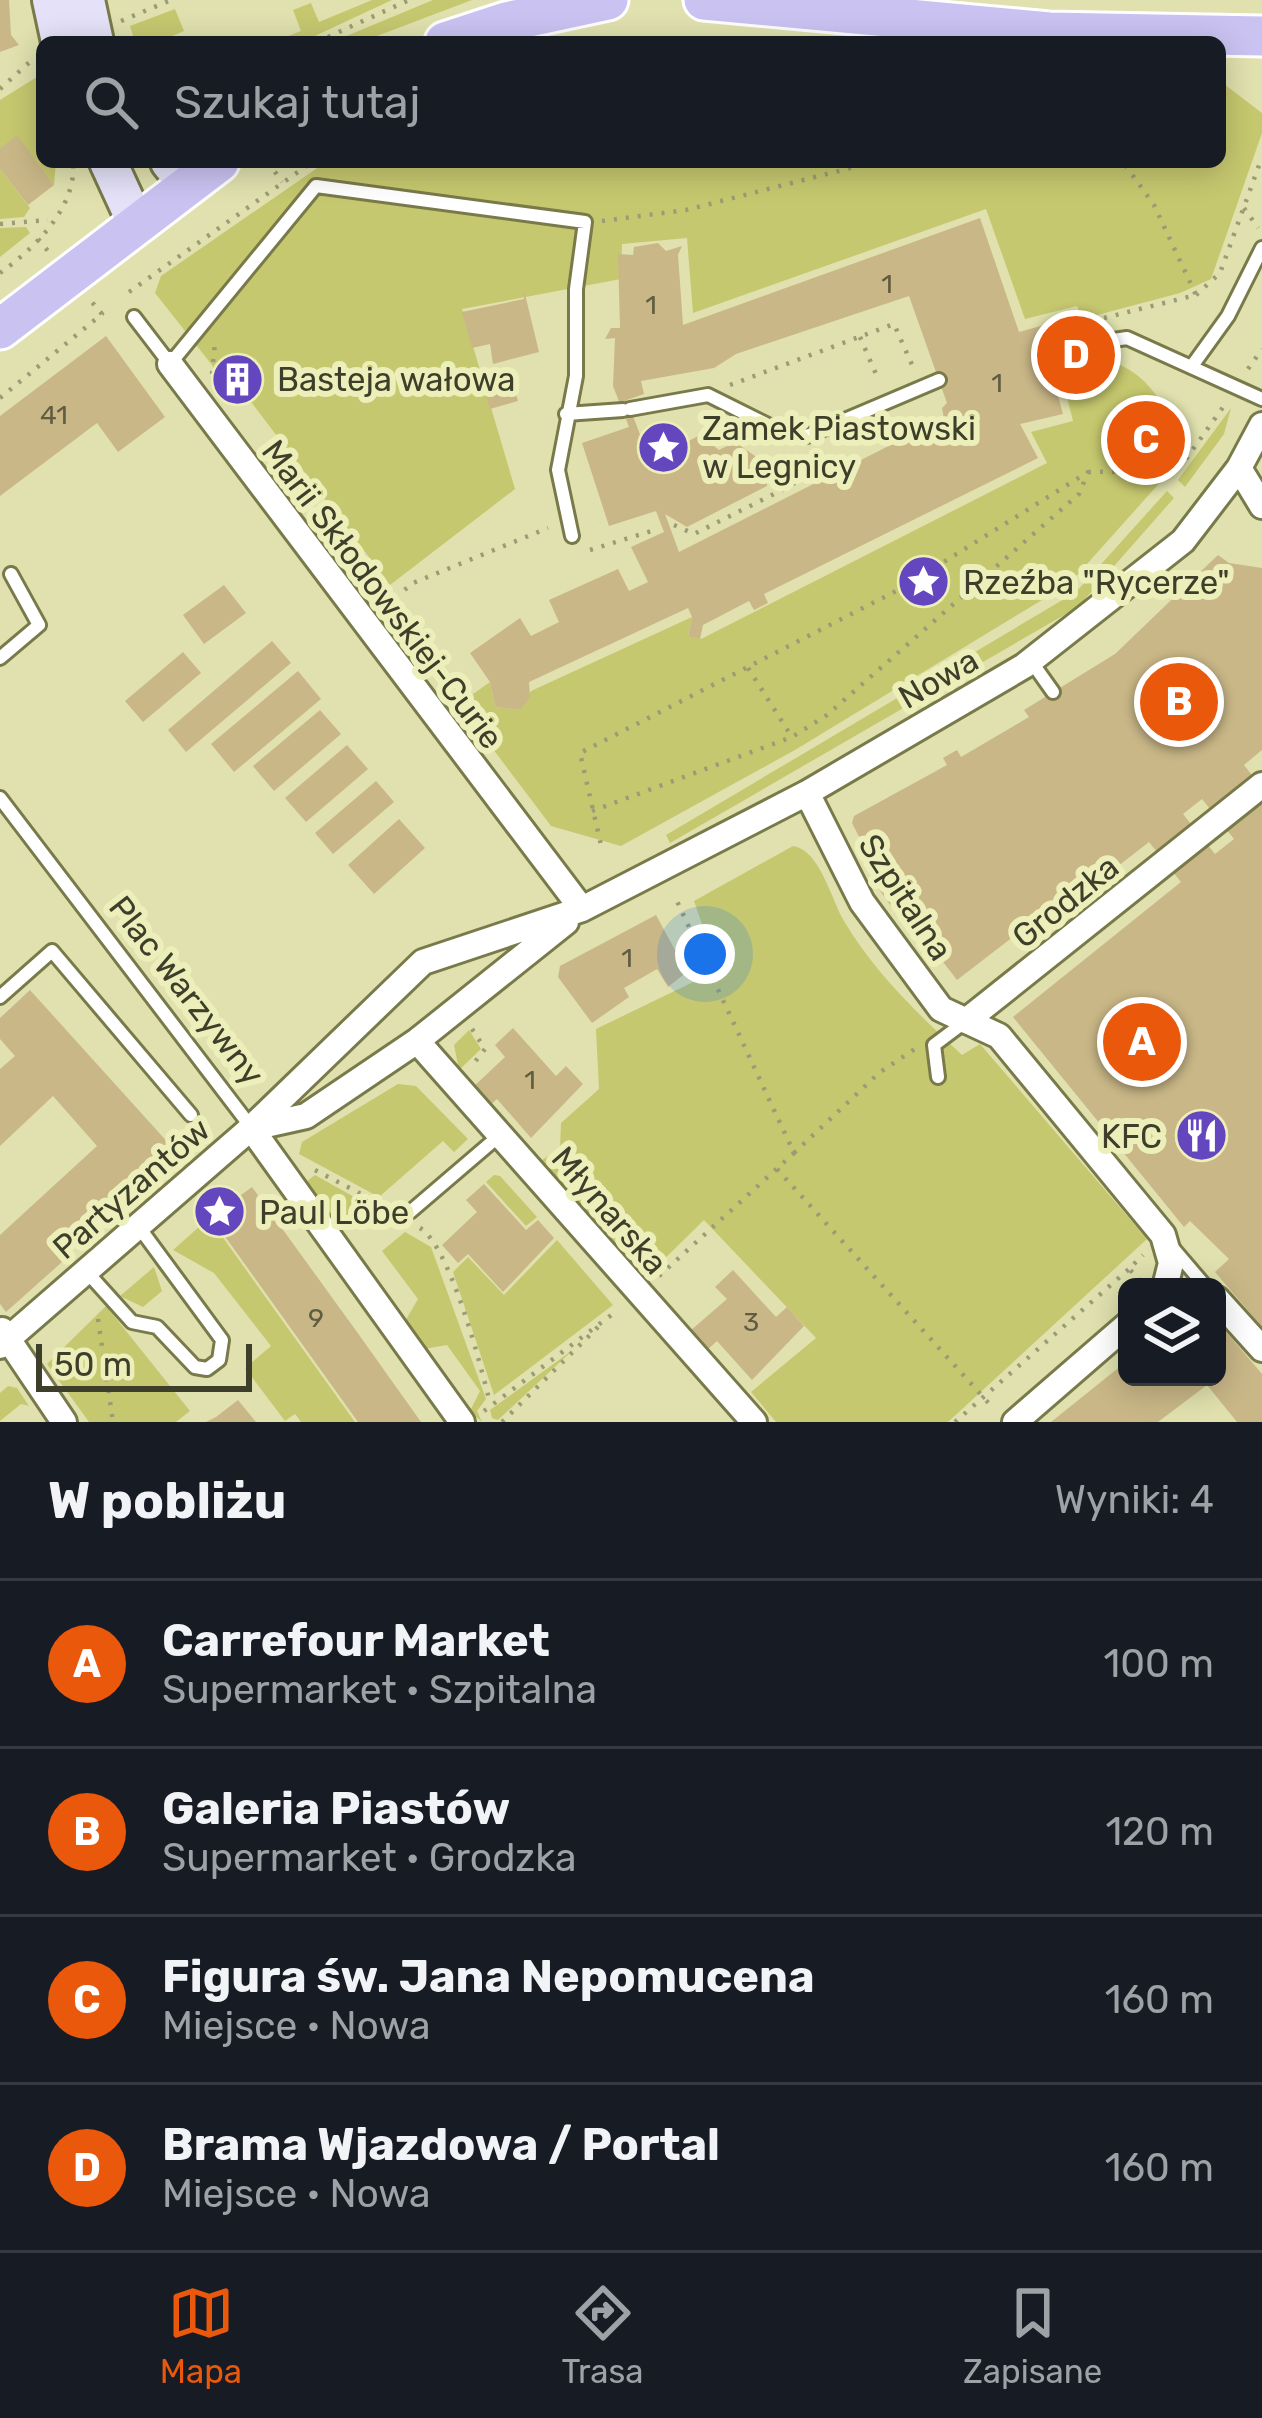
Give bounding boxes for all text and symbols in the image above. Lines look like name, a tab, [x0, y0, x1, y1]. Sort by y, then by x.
search box	[36, 36, 1226, 168]
icon: search	[78, 69, 144, 135]
text: Szukaj tutaj	[174, 76, 421, 129]
house number: 1	[881, 268, 893, 300]
house number: 1	[645, 289, 657, 321]
pin: D	[1037, 310, 1115, 400]
building icon: Basteja wałowa	[210, 351, 266, 407]
place label: Basteja wałowa	[277, 360, 515, 399]
house number: 1	[991, 367, 1003, 399]
pin: C	[1107, 395, 1185, 485]
house number: 41	[40, 399, 68, 431]
place label: Zamek Piastowski w Legnicy	[702, 409, 976, 486]
place icon: Zamek Piastowski w Legnicy	[635, 419, 691, 475]
street label: Marii Skłodowskiej-Curie	[254, 432, 511, 756]
place icon: Rzeźba "Rycerze"	[896, 554, 952, 610]
place label: Rzeźba "Rycerze"	[963, 563, 1230, 602]
street label: Nowa	[891, 640, 985, 717]
pin: B	[1140, 657, 1218, 747]
street label: Szpitalna	[850, 827, 961, 968]
street label: Grodzka	[1004, 847, 1126, 956]
street label: Plac Warzywny	[101, 888, 272, 1092]
your location	[675, 924, 735, 984]
house number: 1	[621, 942, 633, 974]
pin: A	[1103, 997, 1181, 1087]
house number: 1	[524, 1064, 536, 1096]
restaurant icon: KFC	[1173, 1108, 1229, 1164]
street label: Partyzantów	[45, 1110, 218, 1267]
place label: KFC	[1101, 1117, 1162, 1156]
street label: Młynarska	[544, 1139, 676, 1282]
place icon: Paul Löbe	[192, 1184, 248, 1240]
place label: Paul Löbe	[259, 1193, 409, 1232]
map controls	[1118, 1278, 1226, 1386]
button: layers	[1118, 1278, 1226, 1386]
house number: 9	[308, 1302, 324, 1334]
house number: 3	[743, 1306, 759, 1338]
scale bar	[36, 1338, 252, 1391]
text: 50 m	[54, 1345, 132, 1384]
text: W pobliżu	[48, 1470, 286, 1531]
text: Wyniki: 4	[1055, 1477, 1214, 1523]
text: Carrefour Market	[162, 1614, 550, 1667]
text: A	[73, 1641, 101, 1687]
text: 100 m	[1104, 1641, 1214, 1687]
text: Supermarket · Szpitalna	[162, 1667, 597, 1713]
text: Galeria Piastów	[162, 1782, 510, 1835]
text: B	[73, 1809, 101, 1855]
text: 120 m	[1105, 1809, 1214, 1855]
text: Supermarket · Grodzka	[162, 1835, 576, 1881]
text: Figura św. Jana Nepomucena	[162, 1950, 814, 2003]
text: C	[73, 1977, 101, 2023]
text: 160 m	[1105, 1977, 1214, 2023]
text: Miejsce · Nowa	[162, 2003, 431, 2049]
text: Brama Wjazdowa / Portal	[162, 2118, 720, 2171]
text: D	[73, 2145, 101, 2191]
text: 160 m	[1105, 2145, 1214, 2191]
text: Miejsce · Nowa	[162, 2171, 431, 2217]
tab: Mapa	[160, 2280, 242, 2391]
tab: Trasa	[562, 2280, 644, 2391]
tab: Zapisane	[963, 2280, 1102, 2391]

